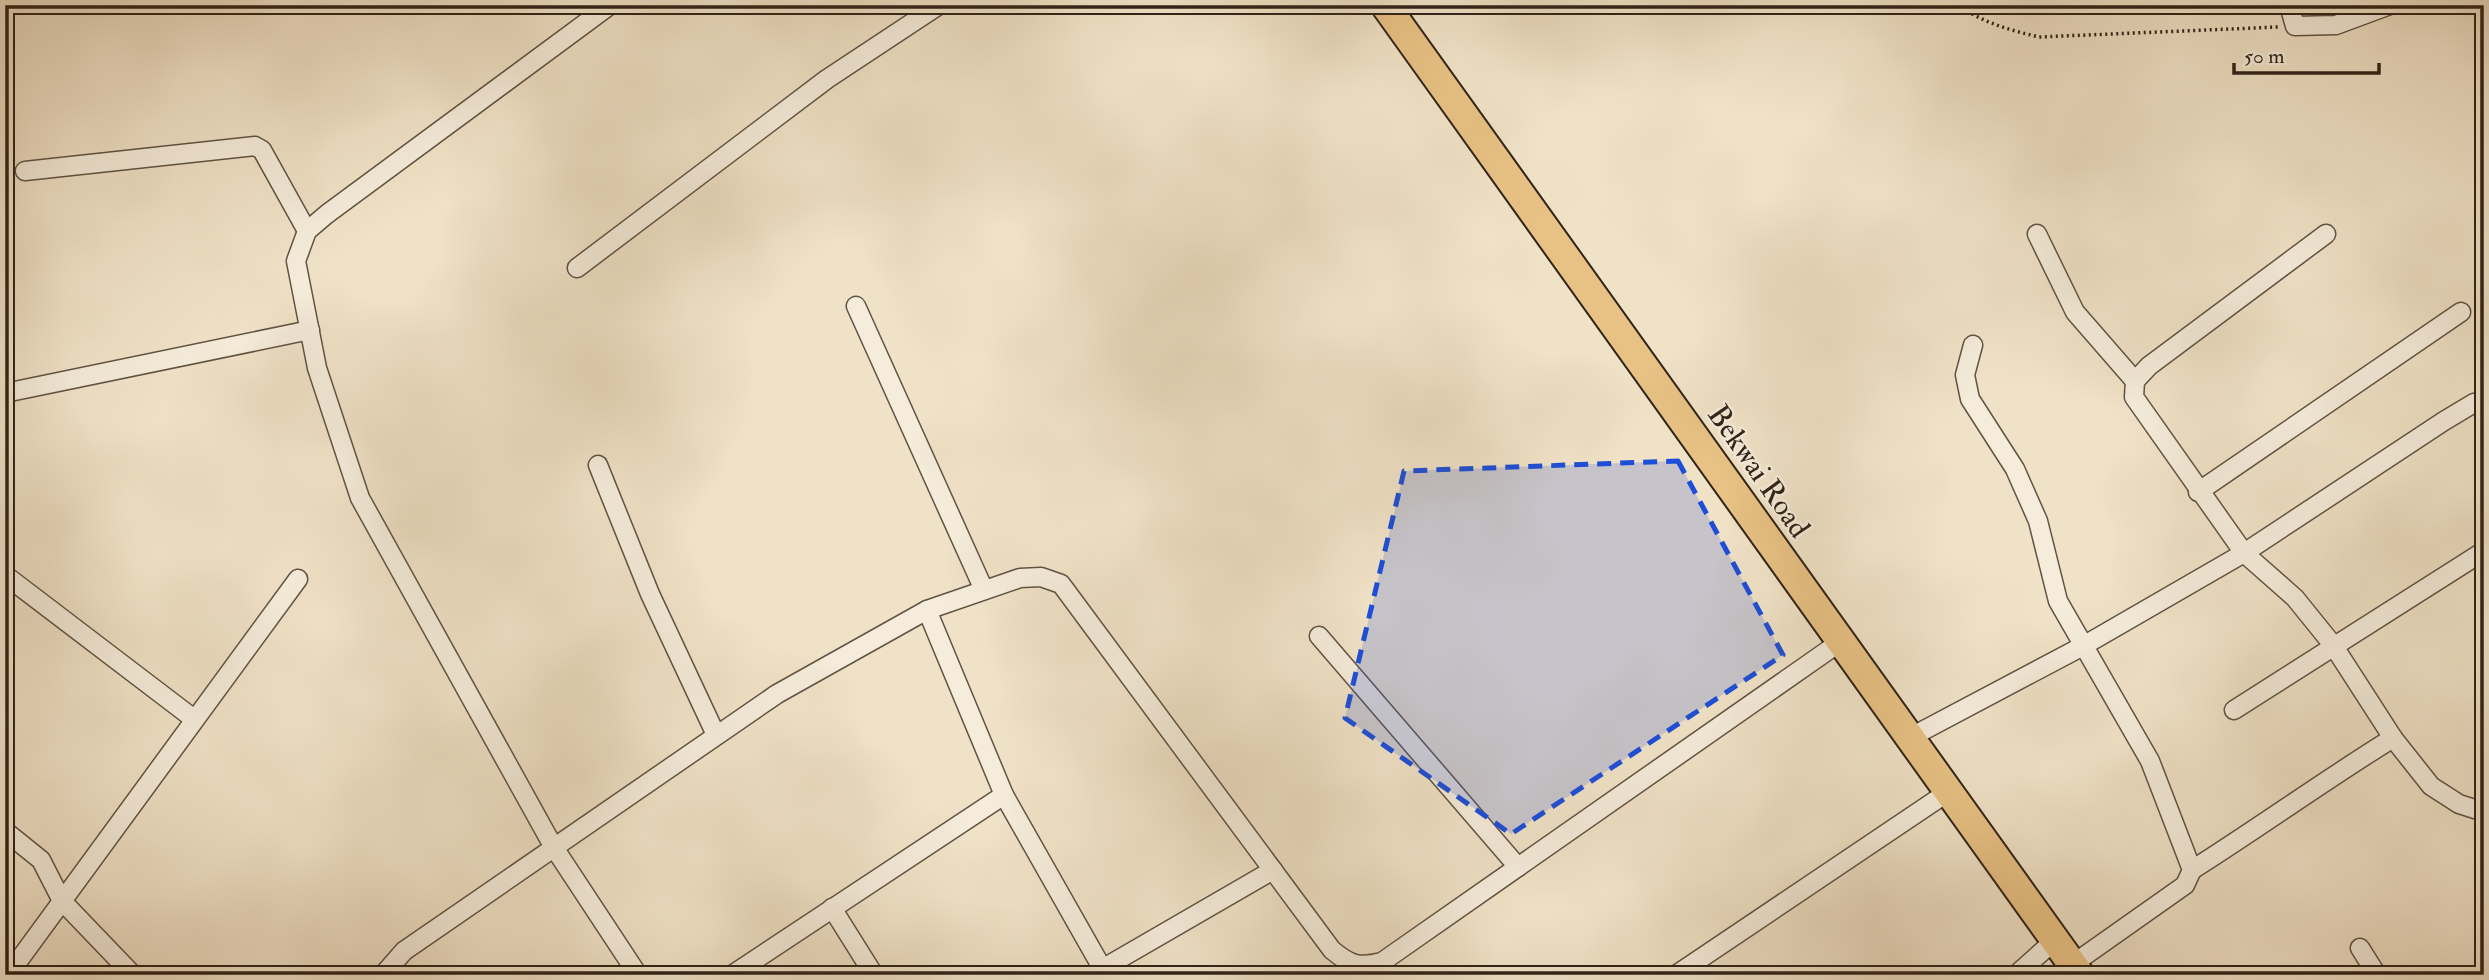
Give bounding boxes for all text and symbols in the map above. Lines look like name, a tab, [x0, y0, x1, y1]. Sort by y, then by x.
scale bar	[2234, 32, 2379, 76]
text: 50 m	[2244, 43, 2285, 70]
street label: Bekwai Road	[1699, 398, 1818, 545]

